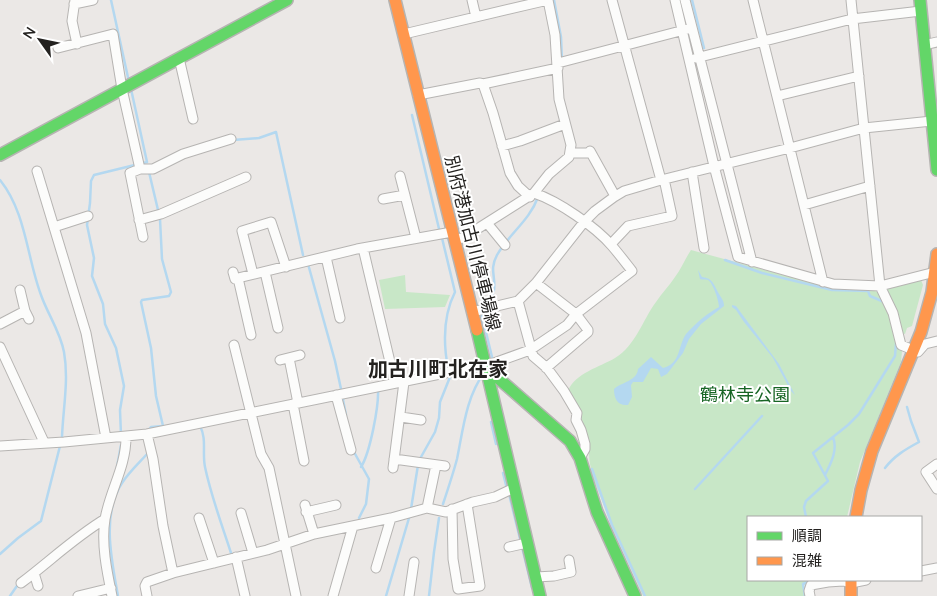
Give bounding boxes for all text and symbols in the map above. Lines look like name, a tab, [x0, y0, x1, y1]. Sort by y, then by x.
north arrow	[15, 15, 65, 65]
text: N	[19, 24, 40, 42]
street label: 別府港加古川停車場線	[440, 153, 506, 333]
district label: 加古川町北在家	[368, 356, 508, 381]
park label: 鶴林寺公園	[700, 383, 790, 406]
legend	[747, 516, 922, 581]
text: 順調	[792, 526, 822, 545]
text: 混雑	[792, 551, 822, 570]

